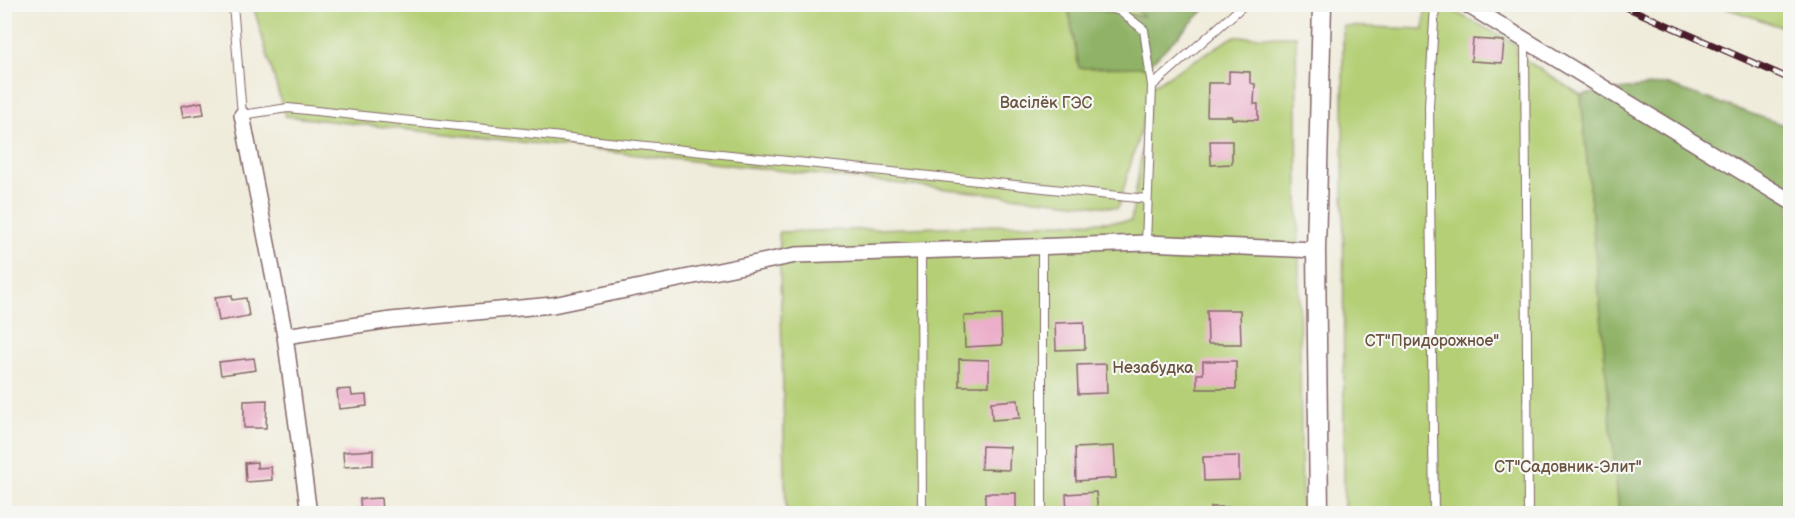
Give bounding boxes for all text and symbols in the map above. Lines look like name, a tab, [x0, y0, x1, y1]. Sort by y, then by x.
park label: Васілёк ГЭС	[1000, 94, 1092, 113]
park label: СТ"Придорожное"	[1365, 332, 1499, 351]
park label: Незабудка	[1112, 359, 1194, 378]
park label: СТ"Садовник-Элит"	[1494, 458, 1642, 477]

